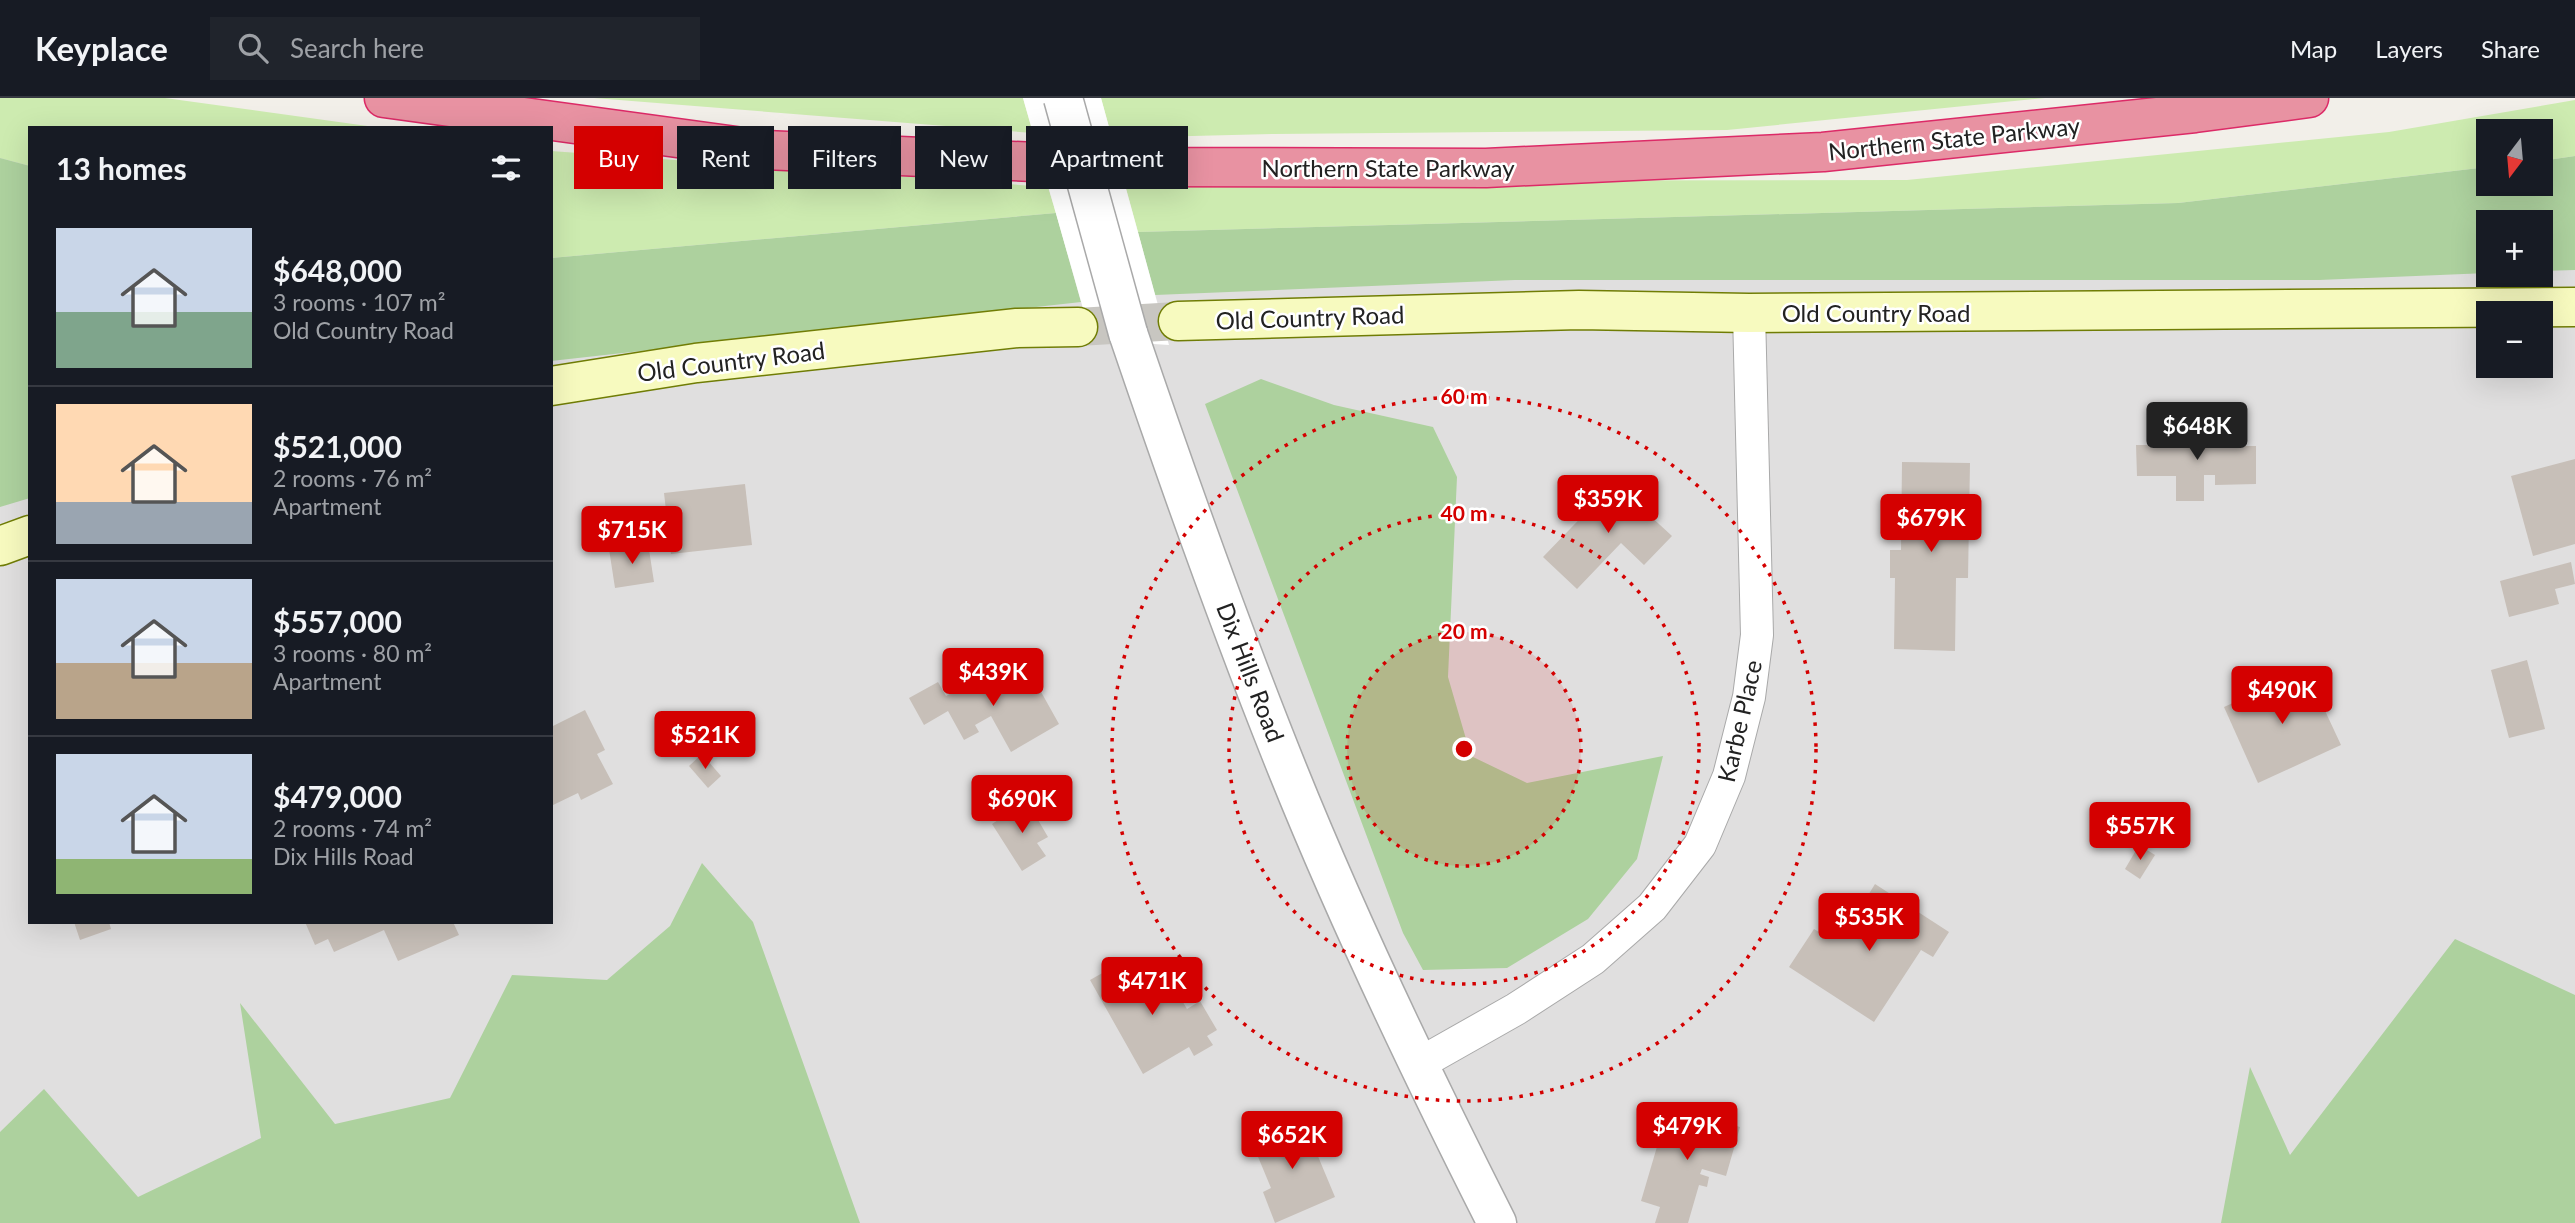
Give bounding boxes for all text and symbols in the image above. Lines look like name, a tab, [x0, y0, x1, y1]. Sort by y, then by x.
search box	[210, 17, 700, 80]
text: Keyplace	[35, 28, 168, 68]
icon: search	[234, 29, 272, 67]
text: Search here	[290, 32, 424, 64]
text: Map	[2290, 34, 2337, 63]
text: Layers	[2375, 34, 2443, 63]
text: Share	[2481, 34, 2540, 63]
street label: Northern State Parkway	[1827, 110, 2082, 166]
north arrow	[2476, 119, 2553, 196]
map controls	[2476, 119, 2553, 378]
chip: Buy	[574, 126, 663, 189]
chip: Rent	[677, 126, 774, 189]
chip: Filters	[788, 126, 901, 189]
chip: New	[915, 126, 1012, 189]
chip: Apartment	[1026, 126, 1188, 189]
icon: filters	[487, 149, 525, 187]
text: 13 homes	[56, 150, 187, 186]
street label: Northern State Parkway	[1261, 153, 1515, 182]
button: +	[2476, 210, 2553, 287]
text: $648,000	[273, 252, 402, 288]
icon: home	[112, 256, 196, 340]
text: 3 rooms · 107 m²	[273, 288, 445, 316]
street label: Old Country Road	[1782, 298, 1970, 327]
street label: Old Country Road	[1215, 299, 1405, 335]
button: −	[2476, 301, 2553, 378]
text: Old Country Road	[273, 316, 454, 344]
street label: Old Country Road	[636, 335, 826, 387]
text: 60 m	[1440, 383, 1488, 408]
pin: $648K	[2148, 402, 2246, 462]
text: $648K	[2162, 411, 2232, 439]
text: $521,000	[273, 428, 402, 464]
icon: home	[112, 432, 196, 516]
text: 2 rooms · 76 m²	[273, 464, 432, 492]
pin: $359K	[1559, 476, 1657, 535]
text: $359K	[1573, 484, 1643, 512]
text: Apartment	[273, 492, 381, 520]
pin: $679K	[1882, 494, 1980, 554]
text: 40 m	[1440, 500, 1488, 525]
text: $679K	[1896, 503, 1966, 531]
pin: $715K	[583, 506, 681, 566]
text: $715K	[597, 515, 667, 543]
street label: Dix Hills Road	[1211, 598, 1291, 746]
text: $557,000	[273, 603, 402, 639]
icon: home	[112, 607, 196, 691]
text: 20 m	[1440, 618, 1488, 643]
text: 3 rooms · 80 m²	[273, 639, 432, 667]
pin: $439K	[944, 648, 1042, 708]
text: $439K	[958, 657, 1028, 685]
street label: Karbe Place	[1711, 657, 1767, 785]
pin: $490K	[2233, 666, 2331, 726]
text: Apartment	[273, 667, 381, 695]
text: $490K	[2247, 675, 2317, 703]
pin: $521K	[656, 712, 754, 771]
text: $521K	[670, 720, 740, 748]
centre of rings	[1452, 737, 1476, 761]
pin: $690K	[973, 776, 1071, 835]
text: $479,000	[273, 778, 402, 814]
icon: home	[112, 782, 196, 866]
text: $690K	[987, 784, 1057, 812]
pin: $557K	[2091, 802, 2189, 862]
text: $557K	[2105, 811, 2175, 839]
text: 2 rooms · 74 m²	[273, 814, 432, 842]
text: Dix Hills Road	[273, 842, 414, 870]
pin: $535K	[1820, 894, 1918, 953]
text: $535K	[1834, 902, 1904, 930]
pin: $471K	[1103, 958, 1201, 1017]
text: $471K	[1117, 966, 1187, 994]
pin: $479K	[1638, 1102, 1736, 1162]
text: $479K	[1652, 1111, 1722, 1139]
pin: $652K	[1243, 1112, 1341, 1171]
text: $652K	[1257, 1120, 1327, 1148]

